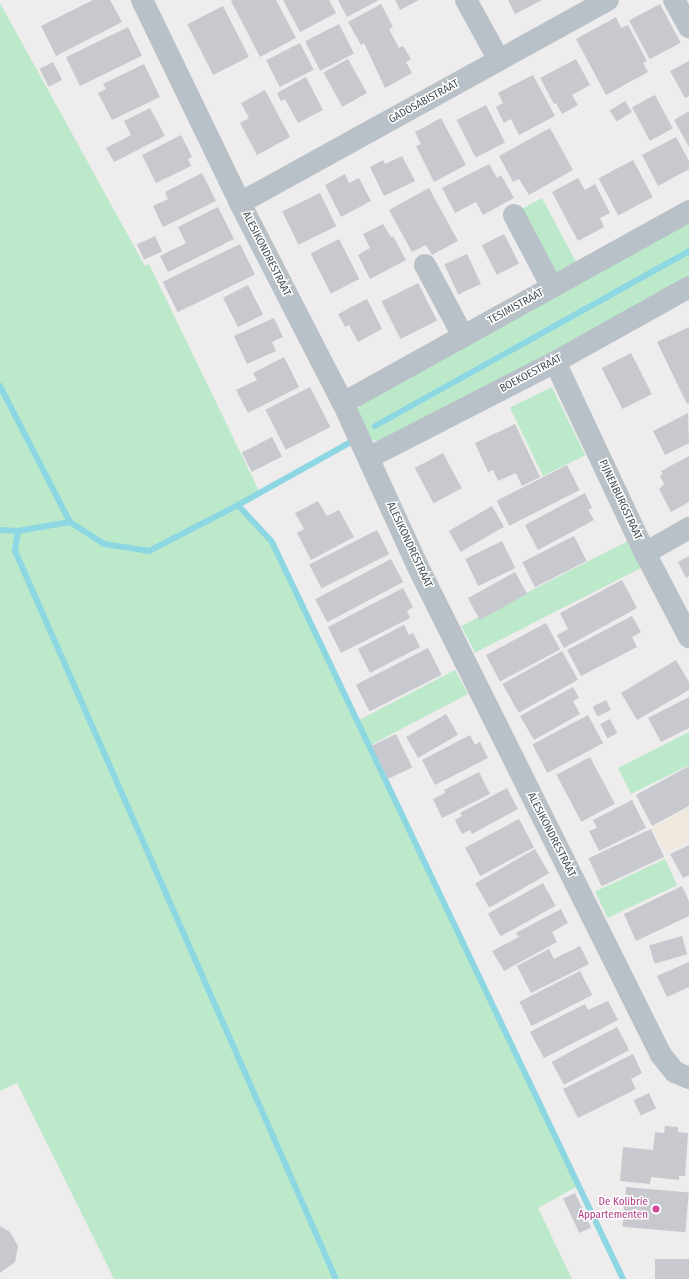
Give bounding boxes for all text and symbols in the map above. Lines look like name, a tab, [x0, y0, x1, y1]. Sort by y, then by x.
street label: GADOSABISTRAAT	[387, 77, 461, 127]
street label: ALESIKONDRESTRAAT	[239, 210, 293, 298]
street label: TESIMISTRAAT	[486, 286, 546, 328]
street label: BOEKOESTRAAT	[498, 352, 564, 396]
street label: PIJNENBURGSTRAAT	[596, 458, 644, 542]
street label: ALESIKONDRESTRAAT	[383, 500, 435, 590]
street label: ALESIKONDRESTRAAT	[524, 791, 578, 879]
place label: De Kolibrie Appartementen	[578, 1196, 648, 1222]
marker: De Kolibrie Appartementen	[651, 1204, 661, 1214]

